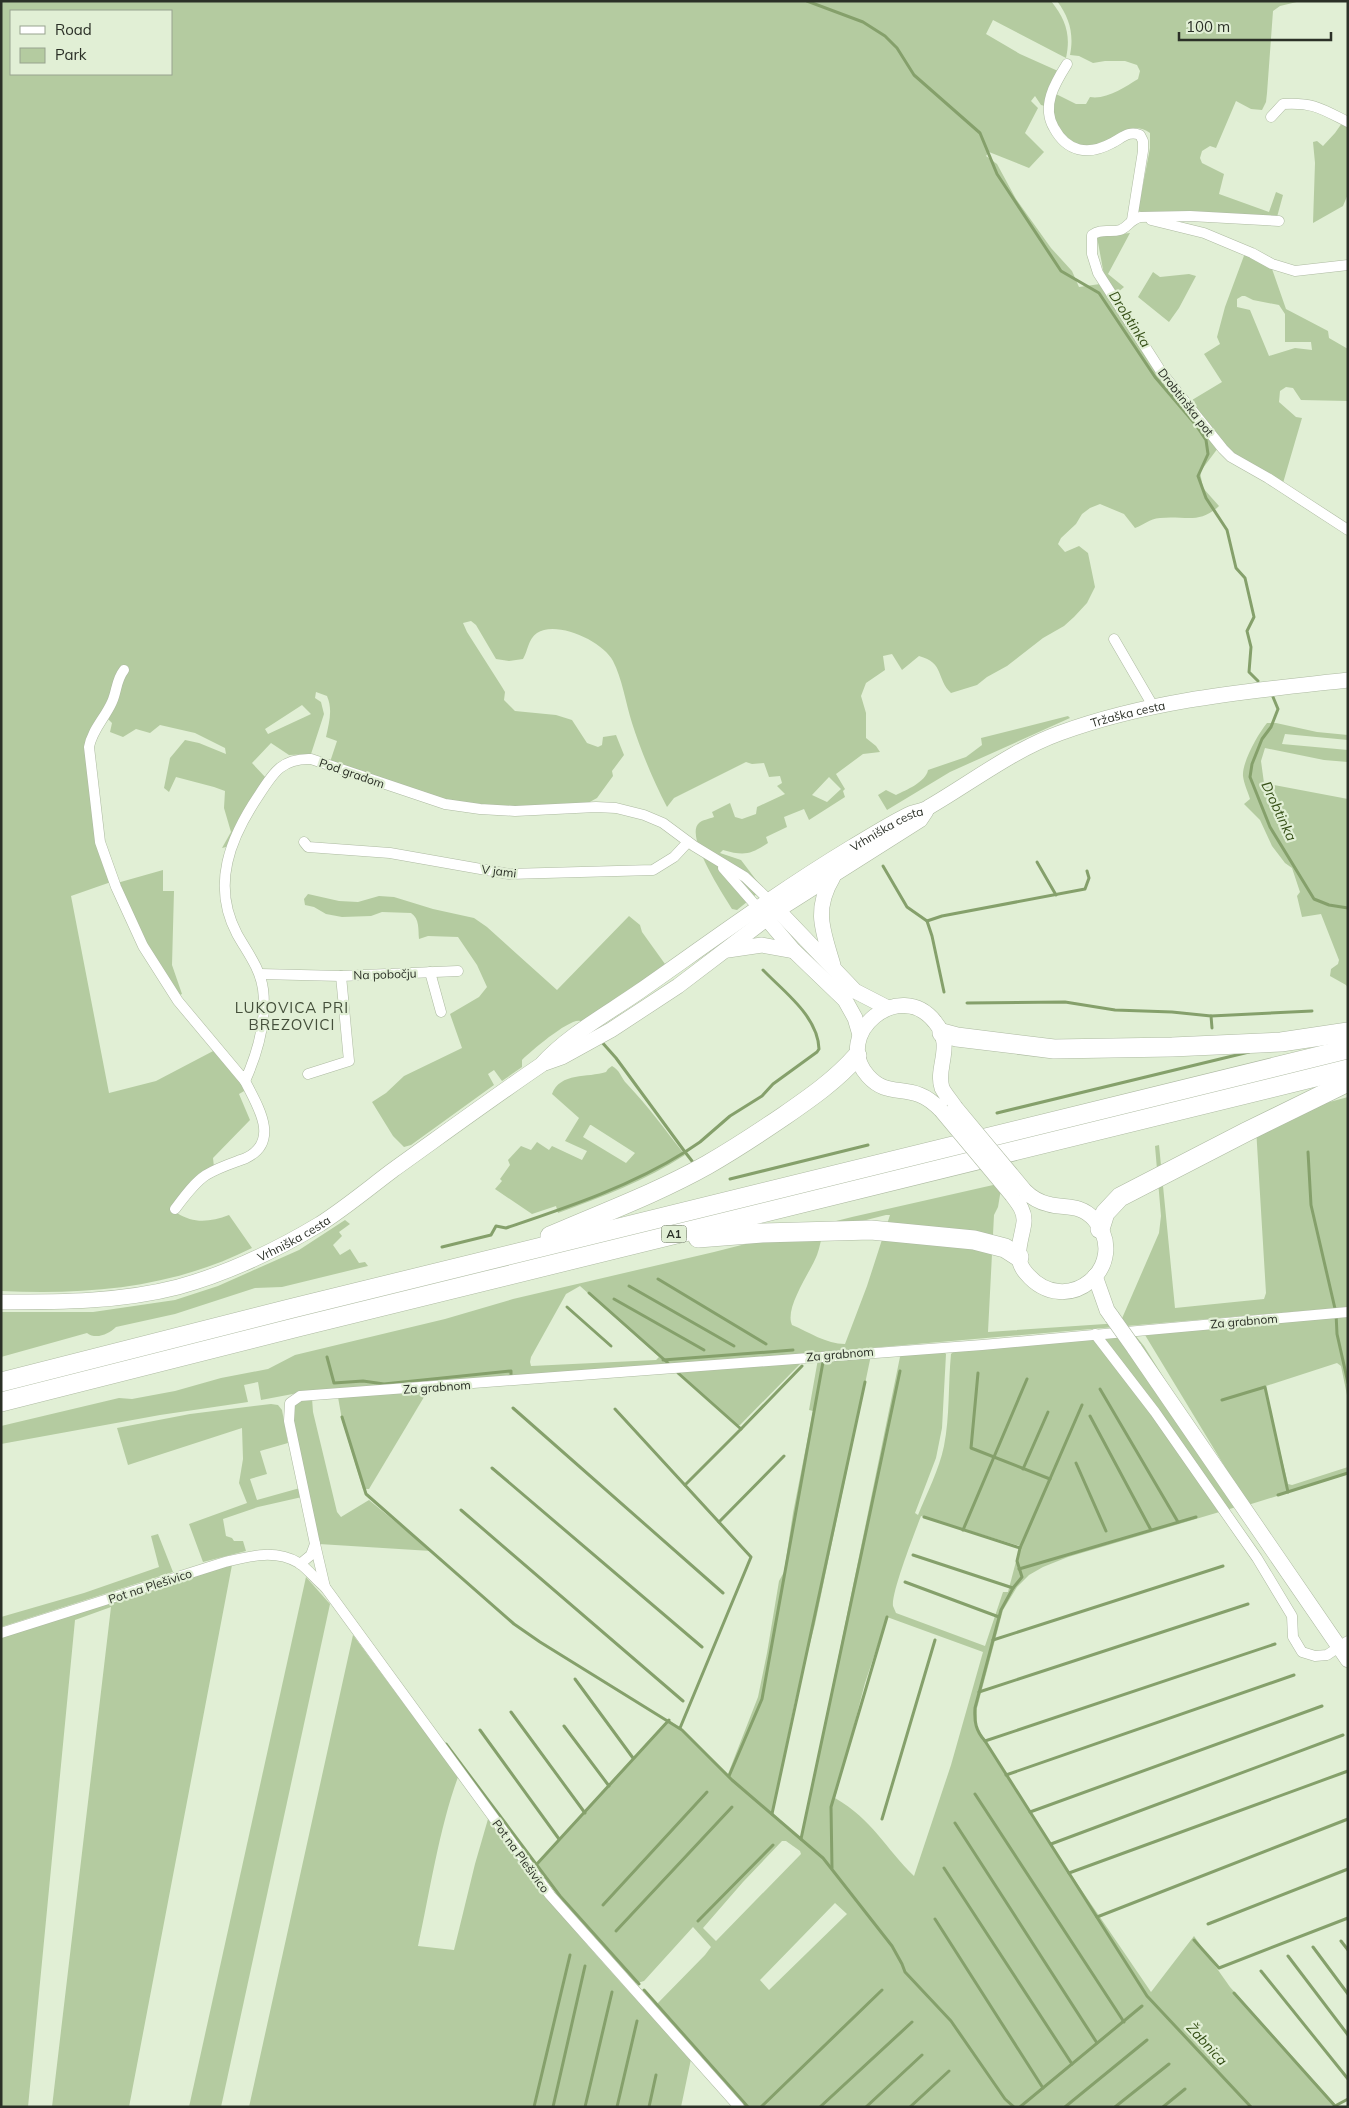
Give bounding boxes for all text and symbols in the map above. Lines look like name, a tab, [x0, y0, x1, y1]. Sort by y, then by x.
legend	[10, 10, 172, 75]
scale bar	[1179, 10, 1332, 42]
text: 100 m	[1186, 17, 1230, 36]
text: Road	[55, 20, 92, 39]
text: Park	[55, 45, 87, 64]
water label: Drobtinka	[1105, 287, 1155, 351]
street label: Drobtinška pot	[1155, 365, 1217, 439]
street label: Tržaška cesta	[1089, 697, 1166, 730]
street label: Pod gradom	[317, 755, 387, 791]
water label: Drobtinka	[1257, 778, 1301, 844]
street label: Vrhniška cesta	[847, 803, 924, 854]
street label: V jami	[481, 861, 517, 881]
street label: Na pobočju	[353, 965, 417, 983]
district label: LUKOVICA PRI BREZOVICI	[235, 998, 349, 1034]
street label: Vrhniška cesta	[255, 1212, 333, 1264]
road number: A1	[662, 1226, 686, 1242]
street label: Za grabnom	[1210, 1311, 1278, 1331]
street label: Za grabnom	[806, 1344, 874, 1364]
street label: Za grabnom	[403, 1377, 471, 1397]
street label: Pot na Plešivico	[106, 1565, 194, 1607]
street label: Pot na Plešivico	[489, 1816, 553, 1896]
water label: Žabnica	[1183, 2019, 1231, 2069]

